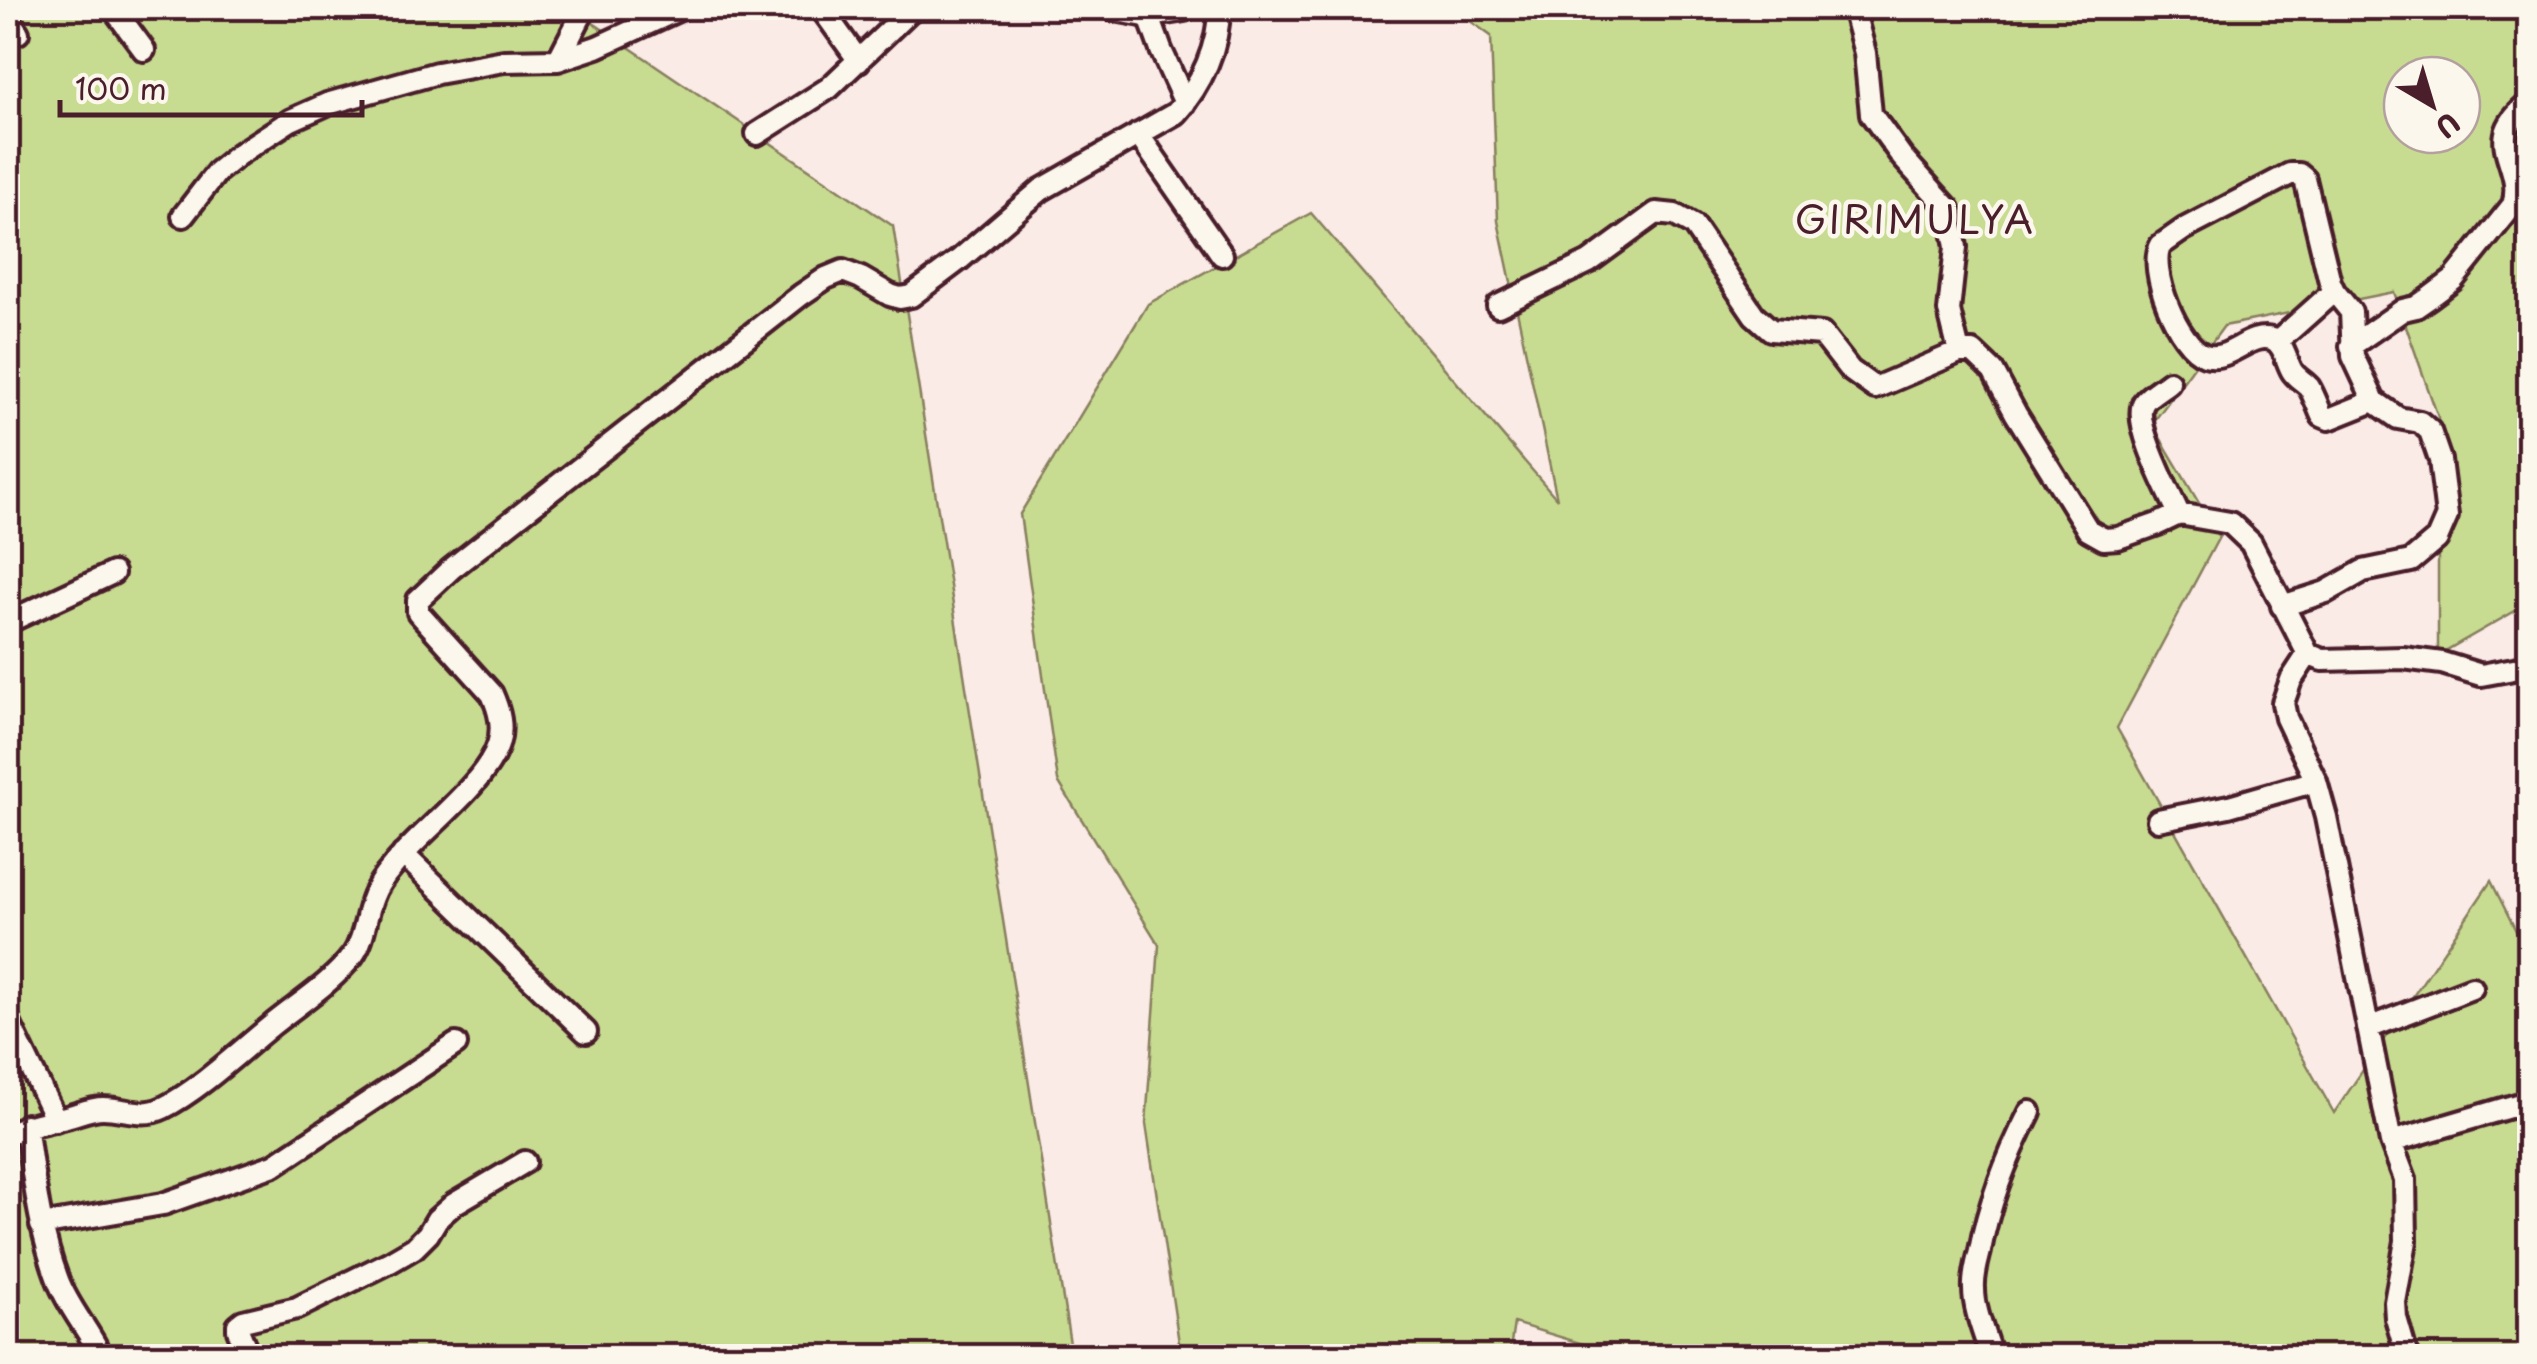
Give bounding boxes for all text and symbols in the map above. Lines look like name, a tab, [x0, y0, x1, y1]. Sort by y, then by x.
scale bar	[60, 55, 362, 117]
north arrow	[2382, 55, 2482, 155]
text: 100 m	[75, 65, 167, 110]
text: U	[2427, 102, 2470, 149]
district label: GIRIMULYA	[1794, 190, 2036, 247]

